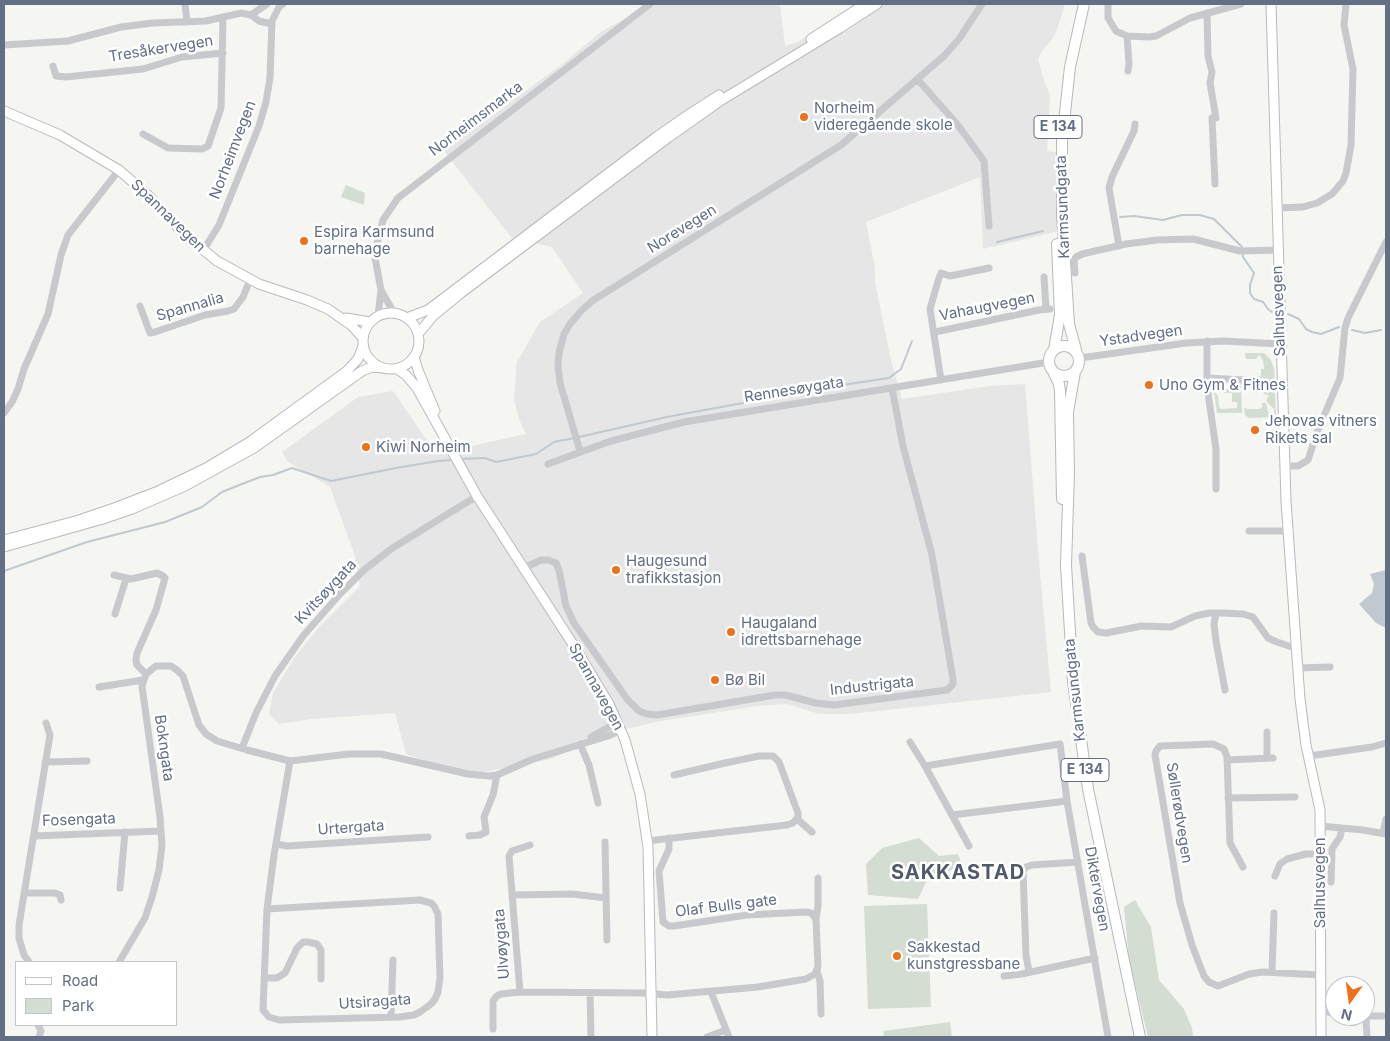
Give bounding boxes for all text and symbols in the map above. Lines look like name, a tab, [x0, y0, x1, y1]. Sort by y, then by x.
street label: Tresåkervegen	[107, 32, 215, 66]
street label: Norheimsmarka	[426, 78, 526, 160]
street label: Norheimvegen	[206, 98, 260, 202]
place label: Norheim videregående skole	[814, 99, 953, 134]
marker: Norheim videregående skole	[798, 111, 810, 123]
road number: E 134	[1034, 115, 1082, 138]
street label: Karmsundgata	[1052, 155, 1074, 259]
street label: Spannavegen	[127, 176, 209, 256]
street label: Norevegen	[644, 201, 720, 257]
place label: Espira Karmsund barnehage	[314, 223, 434, 258]
marker: Espira Karmsund barnehage	[298, 235, 310, 247]
street label: Salhusvegen	[1268, 265, 1290, 357]
street label: Spannalia	[154, 289, 226, 325]
street label: Vahaugvegen	[938, 289, 1036, 325]
street label: Ystadvegen	[1098, 321, 1184, 351]
street label: Rennesøygata	[743, 373, 845, 407]
place label: Uno Gym & Fitnes	[1159, 376, 1286, 394]
marker: Uno Gym & Fitnes	[1143, 379, 1155, 391]
place label: Jehovas vitners Rikets sal	[1265, 412, 1377, 447]
marker: Jehovas vitners Rikets sal	[1249, 424, 1261, 436]
place label: Kiwi Norheim	[376, 438, 471, 456]
marker: Kiwi Norheim	[360, 441, 372, 453]
place label: Haugesund trafikkstasjon	[626, 552, 721, 587]
street label: Kvitsøygata	[291, 556, 361, 628]
marker: Haugesund trafikkstasjon	[610, 564, 622, 576]
place label: Haugaland idrettsbarnehage	[741, 614, 862, 649]
marker: Haugaland idrettsbarnehage	[725, 626, 737, 638]
street label: Karmsundgata	[1061, 638, 1089, 742]
street label: Spannavegen	[565, 640, 627, 734]
place label: Bø Bil	[725, 671, 765, 689]
street label: Industrigata	[829, 673, 915, 699]
marker: Bø Bil	[709, 674, 721, 686]
street label: Bokngata	[150, 714, 178, 782]
road number: E 134	[1061, 758, 1109, 782]
street label: Søllerødvegen	[1162, 761, 1196, 865]
street label: Fosengata	[42, 810, 116, 830]
street label: Urtergata	[317, 817, 385, 839]
street label: Salhusvegen	[1311, 837, 1329, 929]
street label: Diktervegen	[1081, 845, 1113, 933]
district label: SAKKASTAD	[890, 861, 1026, 885]
street label: Olaf Bulls gate	[674, 891, 778, 921]
street label: Ulvøygata	[491, 908, 513, 980]
place label: Sakkestad kunstgressbane	[907, 938, 1020, 973]
marker: Sakkestad kunstgressbane	[891, 950, 903, 962]
legend	[15, 961, 178, 1026]
text: Road	[62, 971, 98, 990]
north arrow	[1325, 976, 1375, 1026]
street label: Utsiragata	[338, 990, 412, 1014]
text: Park	[62, 996, 94, 1015]
text: N	[1339, 1006, 1354, 1025]

